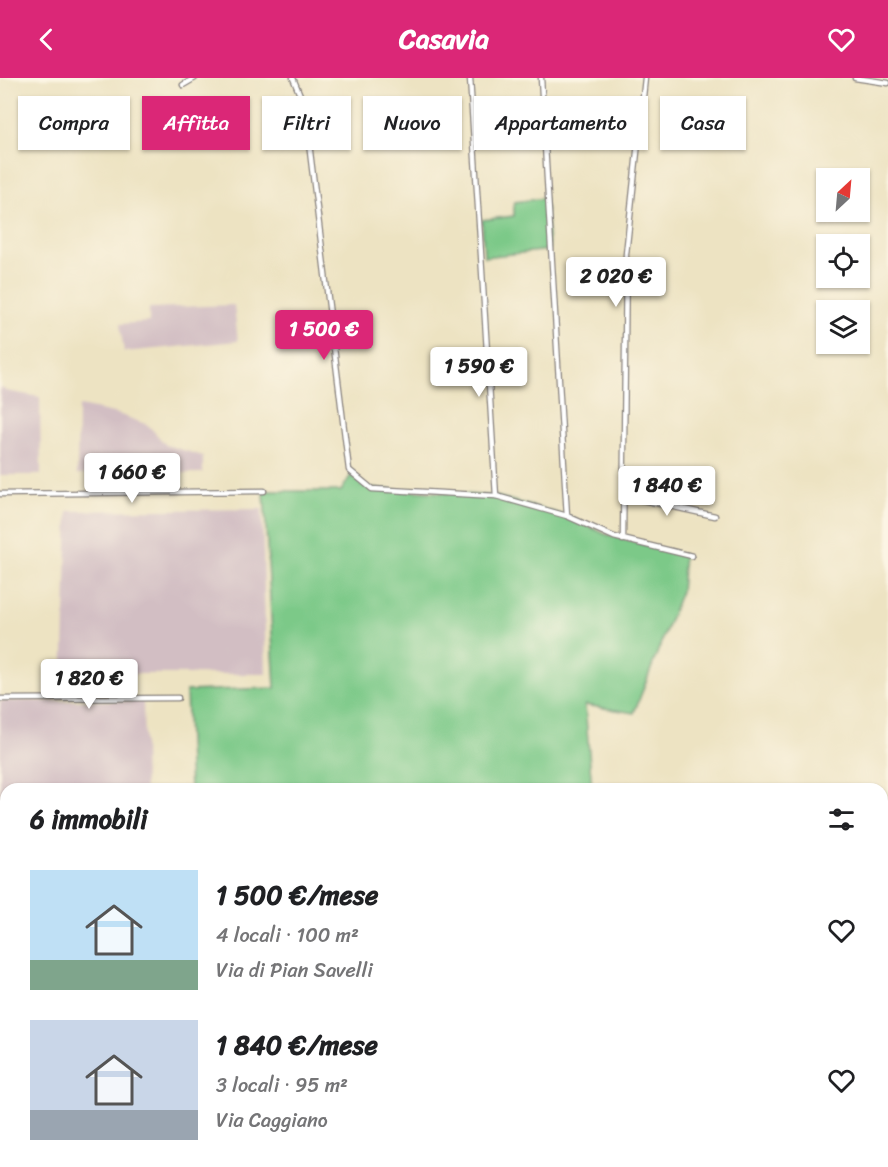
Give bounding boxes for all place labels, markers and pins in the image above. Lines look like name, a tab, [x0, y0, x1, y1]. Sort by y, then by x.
pin: 2 020 €	[561, 257, 671, 308]
pin: 1 500 €	[269, 310, 379, 361]
pin: 1 590 €	[424, 347, 534, 398]
pin: 1 660 €	[77, 453, 187, 504]
pin: 1 840 €	[612, 466, 722, 517]
pin: 1 820 €	[34, 659, 144, 710]

